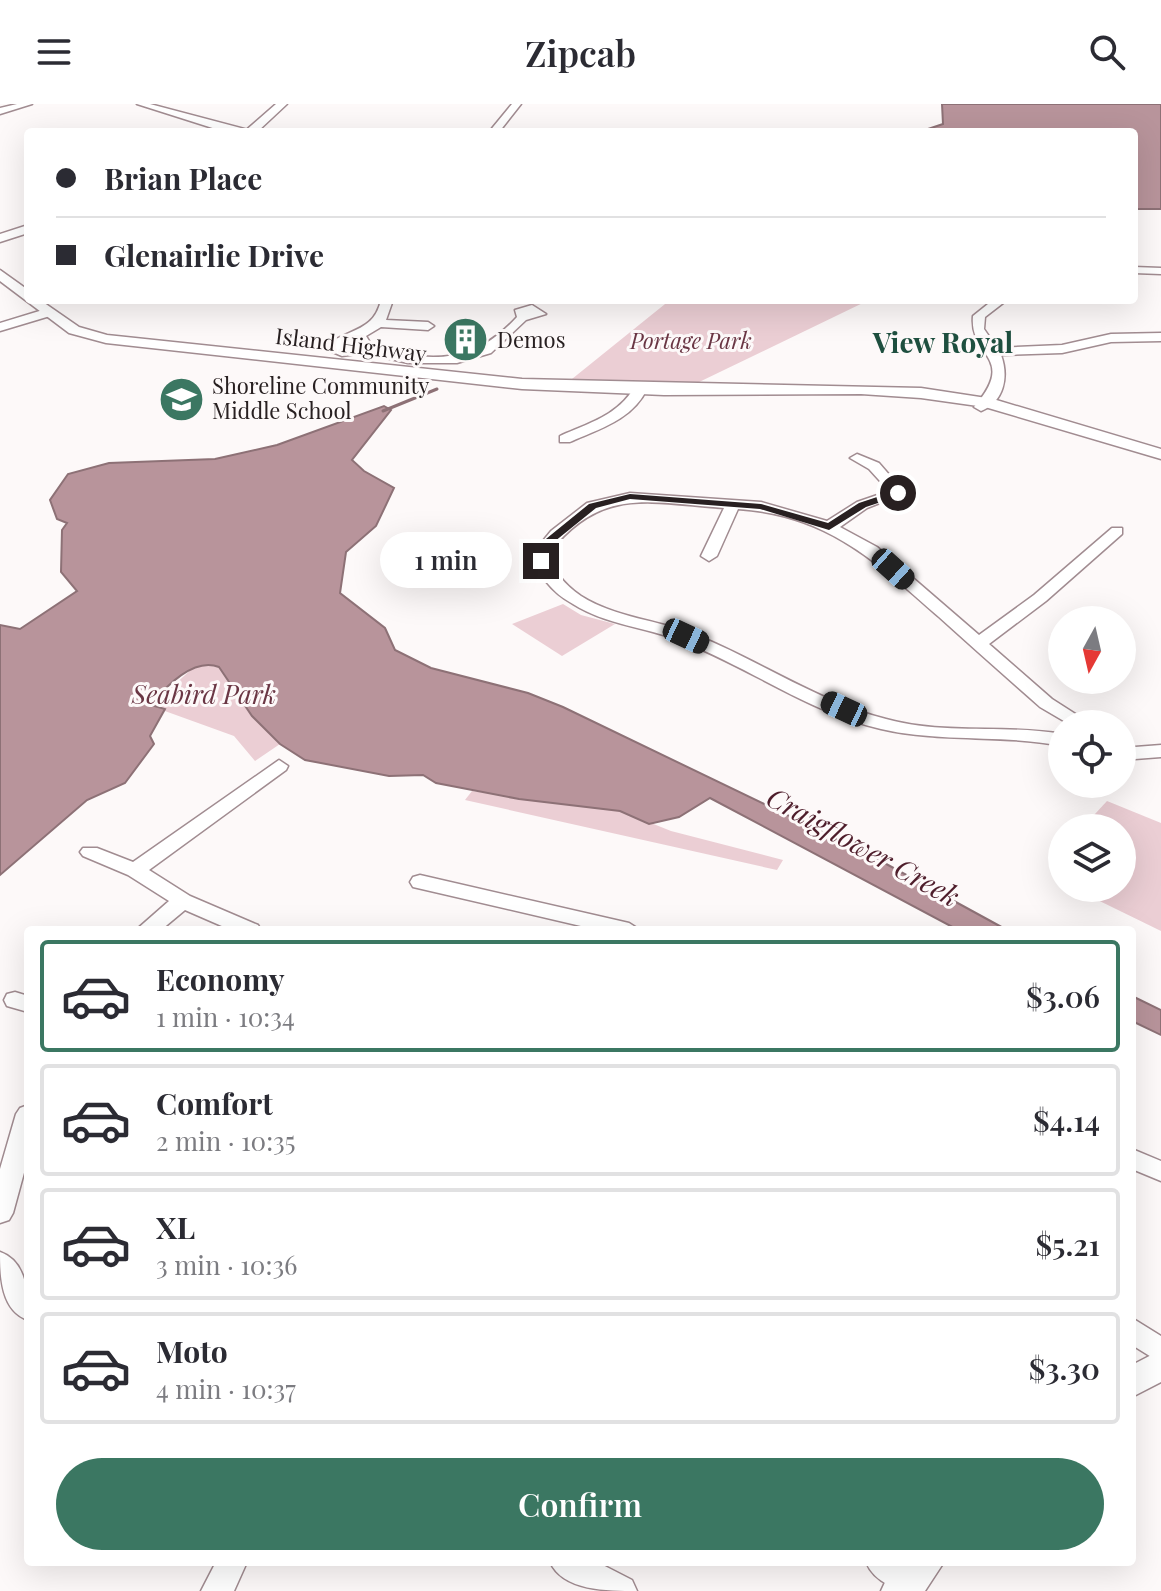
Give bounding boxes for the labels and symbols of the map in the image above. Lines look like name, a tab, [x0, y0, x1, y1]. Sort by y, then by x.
building icon: Demos	[442, 316, 490, 364]
street label: Island Highway	[274, 320, 428, 368]
district label: View Royal	[872, 323, 1014, 360]
place label: Demos	[497, 324, 565, 354]
park label: Portage Park	[629, 325, 752, 355]
place label: Shoreline Community Middle School	[212, 370, 429, 425]
school or university icon: Shoreline Community Middle School	[157, 375, 205, 423]
route start	[880, 475, 916, 511]
callout: 1 min	[381, 533, 513, 589]
route end	[523, 543, 559, 579]
car	[867, 544, 919, 594]
north arrow	[1048, 606, 1136, 694]
car	[659, 615, 713, 657]
park label: Seabird Park	[131, 676, 276, 711]
car	[817, 688, 871, 730]
water label: Craigflower Creek	[761, 777, 967, 914]

